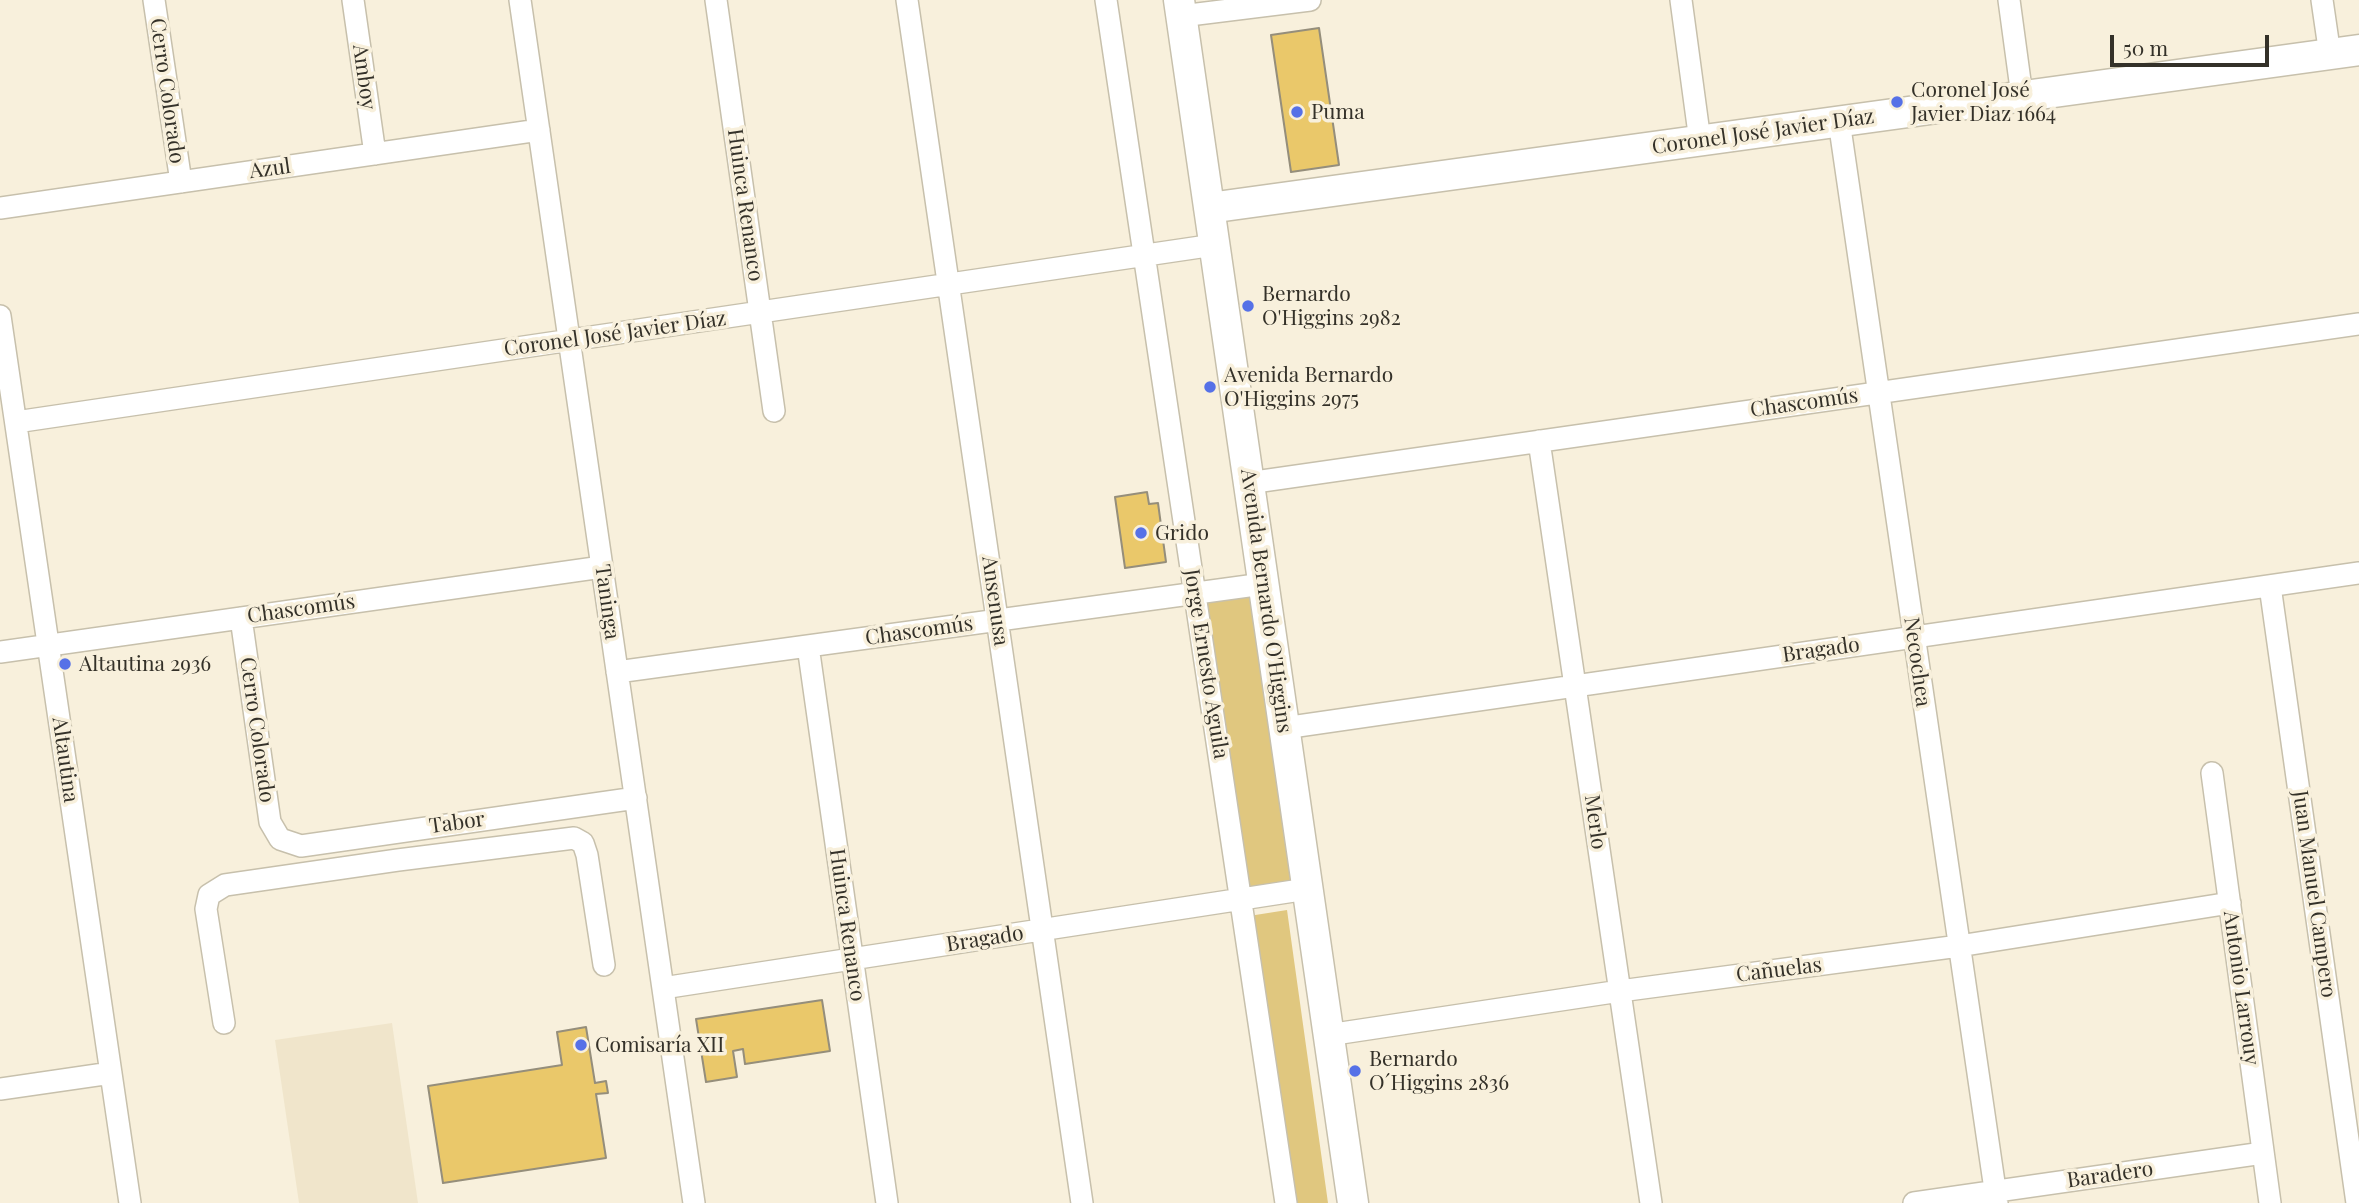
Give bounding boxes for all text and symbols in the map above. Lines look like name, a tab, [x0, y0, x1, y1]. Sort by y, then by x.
street label: Cerro Colorado	[144, 17, 190, 165]
scale bar	[2114, 21, 2273, 65]
text: 50 m	[2123, 33, 2168, 61]
street label: Amboy	[347, 43, 381, 111]
place label: Coronel José Javier Diaz 1664	[1911, 77, 2056, 127]
marker: Coronel José Javier Diaz 1664	[1889, 94, 1905, 110]
place label: Puma	[1311, 99, 1365, 125]
marker: Puma	[1289, 104, 1305, 120]
street label: Coronel José Javier Díaz	[1650, 104, 1876, 160]
street label: Huinca Renanco	[722, 127, 768, 283]
street label: Azul	[248, 154, 292, 184]
place label: Bernardo O'Higgins 2982	[1262, 281, 1401, 331]
marker: Bernardo O'Higgins 2982	[1240, 298, 1256, 314]
street label: Coronel José Javier Díaz	[502, 306, 728, 362]
place label: Avenida Bernardo O'Higgins 2975	[1224, 362, 1393, 412]
marker: Avenida Bernardo O'Higgins 2975	[1202, 379, 1218, 395]
street label: Chascomús	[1748, 383, 1860, 423]
street label: Avenida Bernardo O'Higgins	[1235, 467, 1297, 735]
place label: Grido	[1155, 520, 1209, 546]
marker: Grido	[1133, 525, 1149, 541]
street label: Ansenusa	[976, 555, 1014, 647]
street label: Taninga	[589, 563, 625, 641]
street label: Jorge Ernesto Aguila	[1179, 567, 1233, 761]
street label: Chascomús	[245, 589, 357, 629]
street label: Chascomús	[863, 611, 975, 651]
street label: Necochea	[1898, 615, 1936, 709]
street label: Bragado	[1781, 632, 1861, 668]
place label: Altautina 2936	[79, 651, 211, 677]
marker: Altautina 2936	[57, 656, 73, 672]
street label: Cerro Colorado	[234, 656, 280, 804]
street label: Altautina	[47, 716, 83, 804]
street label: Juan Manuel Campero	[2287, 789, 2341, 999]
street label: Merlo	[1579, 793, 1611, 851]
street label: Tabor	[428, 807, 486, 839]
street label: Huinca Renanco	[824, 847, 870, 1003]
street label: Antonio Larrouy	[2218, 909, 2264, 1067]
street label: Bragado	[945, 920, 1025, 958]
street label: Cañuelas	[1735, 952, 1823, 988]
place label: Comisaría XII	[595, 1032, 724, 1058]
marker: Comisaría XII	[573, 1037, 589, 1053]
place label: Bernardo O´Higgins 2836	[1369, 1046, 1509, 1096]
marker: Bernardo O´Higgins 2836	[1347, 1063, 1363, 1079]
street label: Baradero	[2065, 1156, 2155, 1194]

